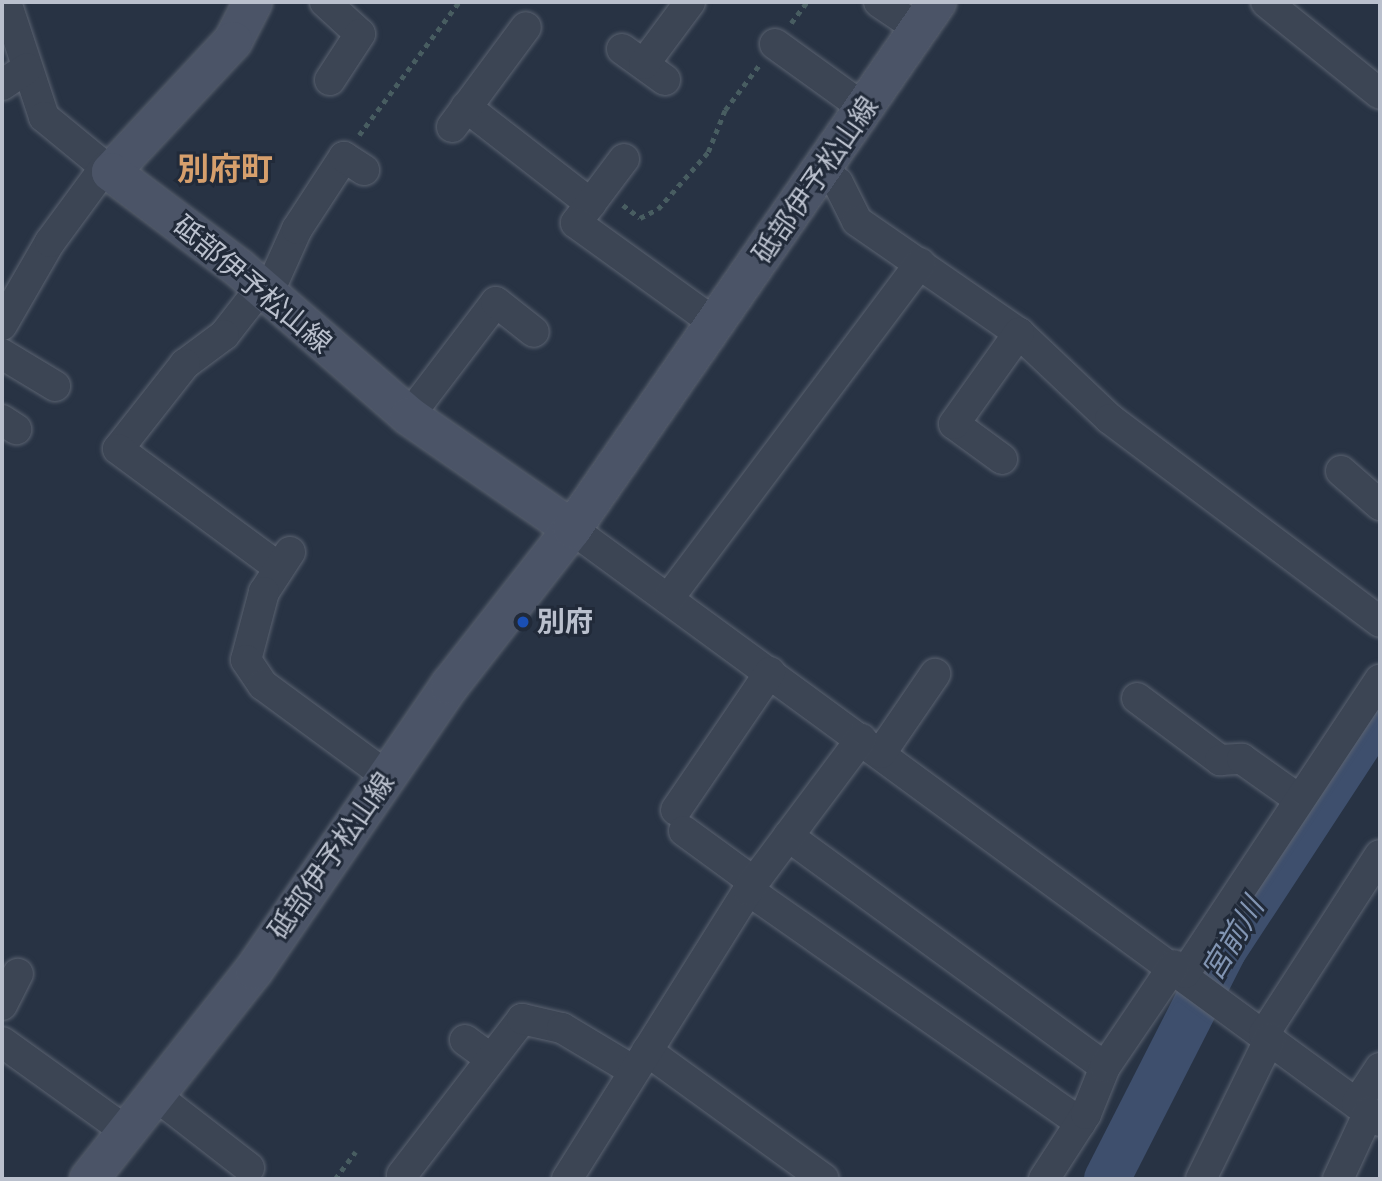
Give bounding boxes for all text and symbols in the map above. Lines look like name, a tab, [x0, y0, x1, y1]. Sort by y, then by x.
street label: 砥部伊予松山線	[746, 90, 886, 270]
district label: 別府町	[177, 150, 273, 188]
street label: 砥部伊予松山線	[166, 209, 338, 361]
place label: 別府	[537, 605, 593, 639]
marker: 別府	[515, 614, 531, 630]
street label: 砥部伊予松山線	[262, 766, 402, 946]
water label: 宮前川	[1194, 891, 1272, 987]

